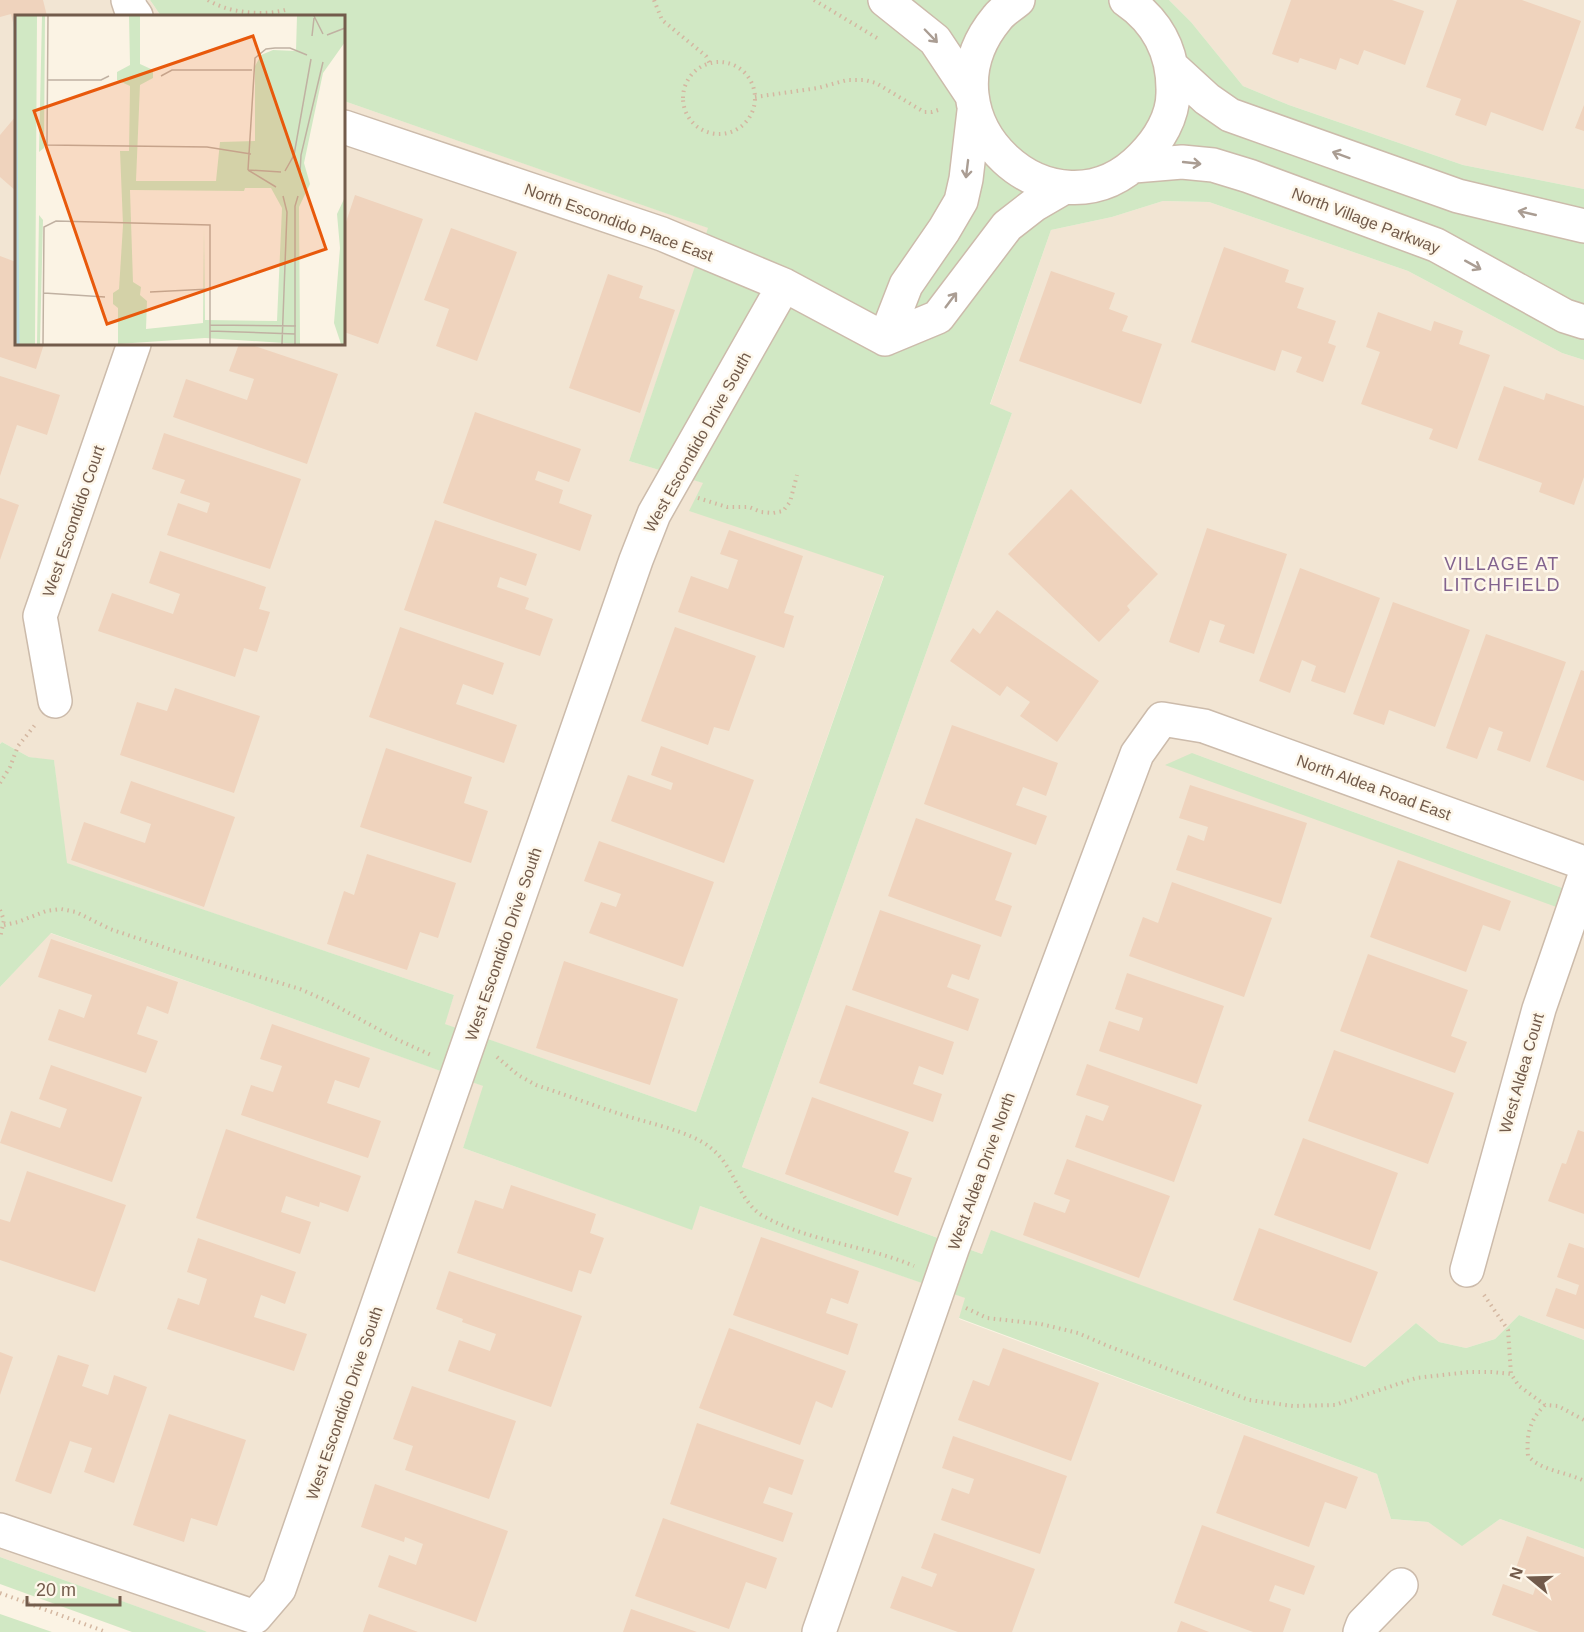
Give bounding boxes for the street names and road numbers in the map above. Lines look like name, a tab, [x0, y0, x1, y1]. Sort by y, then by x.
street label: North Escondido Place East	[522, 180, 716, 265]
street label: North Village Parkway	[1289, 184, 1442, 257]
street label: West Escondido Drive South	[641, 349, 754, 535]
street label: West Escondido Court	[40, 443, 108, 599]
street label: North Aldea Road East	[1294, 752, 1454, 823]
street label: West Escondido Drive South	[462, 845, 545, 1043]
street label: West Aldea Court	[1496, 1011, 1547, 1135]
street label: West Aldea Drive North	[945, 1090, 1018, 1252]
street label: West Escondido Drive South	[303, 1304, 386, 1502]

